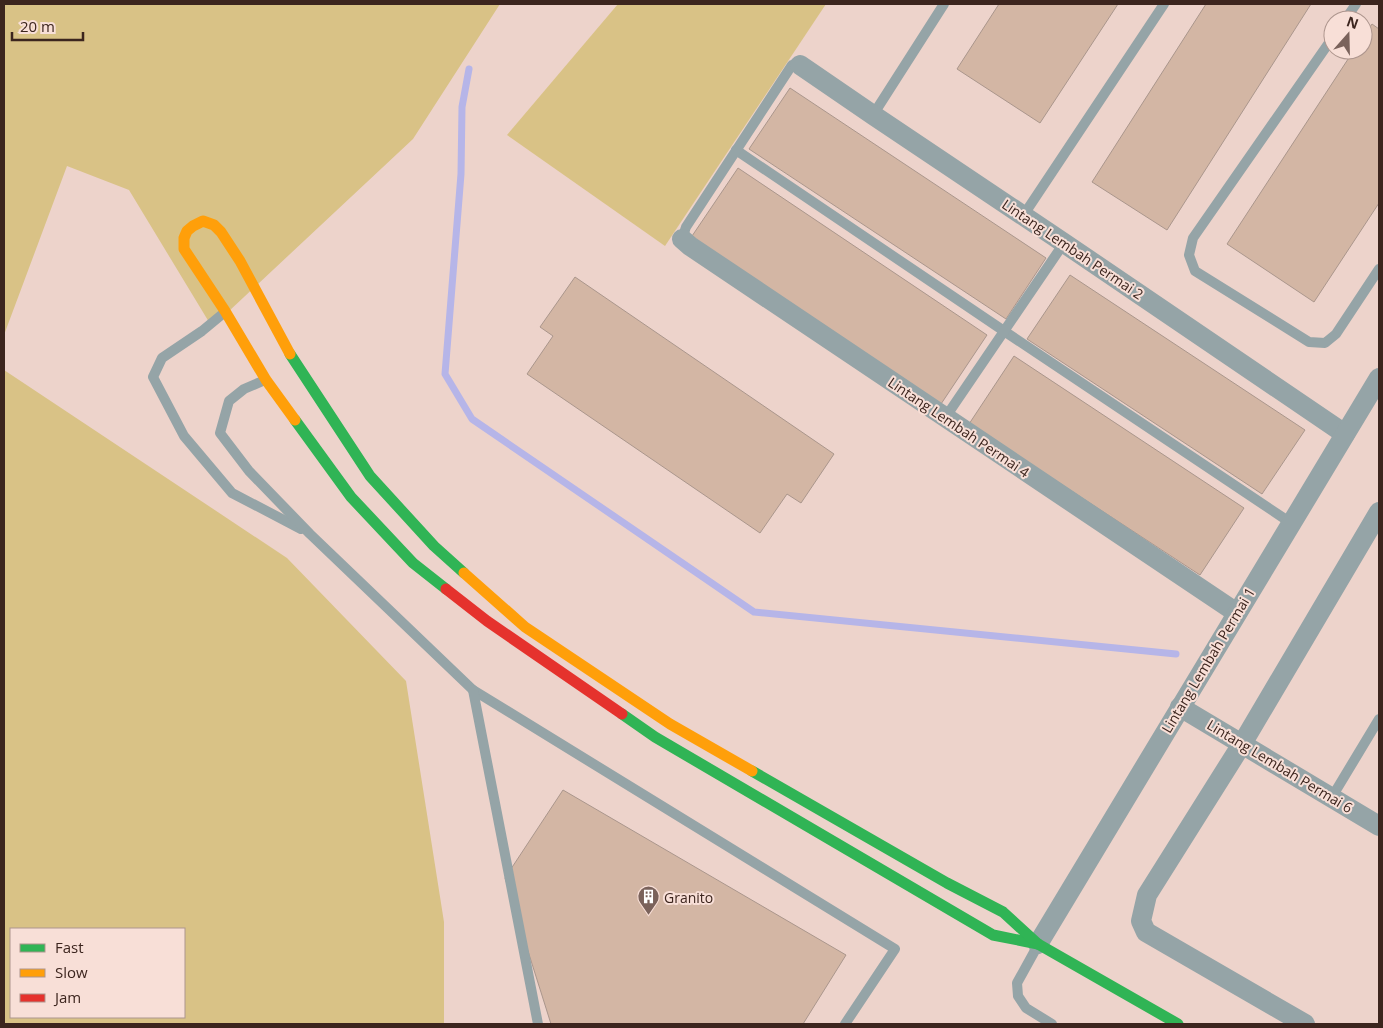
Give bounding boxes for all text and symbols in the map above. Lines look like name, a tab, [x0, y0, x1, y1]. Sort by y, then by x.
scale bar	[12, 10, 84, 42]
north arrow	[1323, 10, 1373, 60]
text: N	[1344, 11, 1361, 33]
text: 20 m	[20, 16, 55, 36]
street label: Lintang Lembah Permai 2	[999, 195, 1147, 303]
street label: Lintang Lembah Permai 4	[885, 373, 1033, 481]
street label: Lintang Lembah Permai 1	[1157, 584, 1259, 736]
street label: Lintang Lembah Permai 6	[1204, 715, 1356, 817]
building icon: Granito	[636, 885, 660, 916]
place label: Granito	[664, 888, 713, 907]
legend	[10, 928, 185, 1018]
text: Fast	[55, 937, 84, 957]
text: Slow	[55, 962, 88, 982]
text: Jam	[53, 987, 81, 1007]

